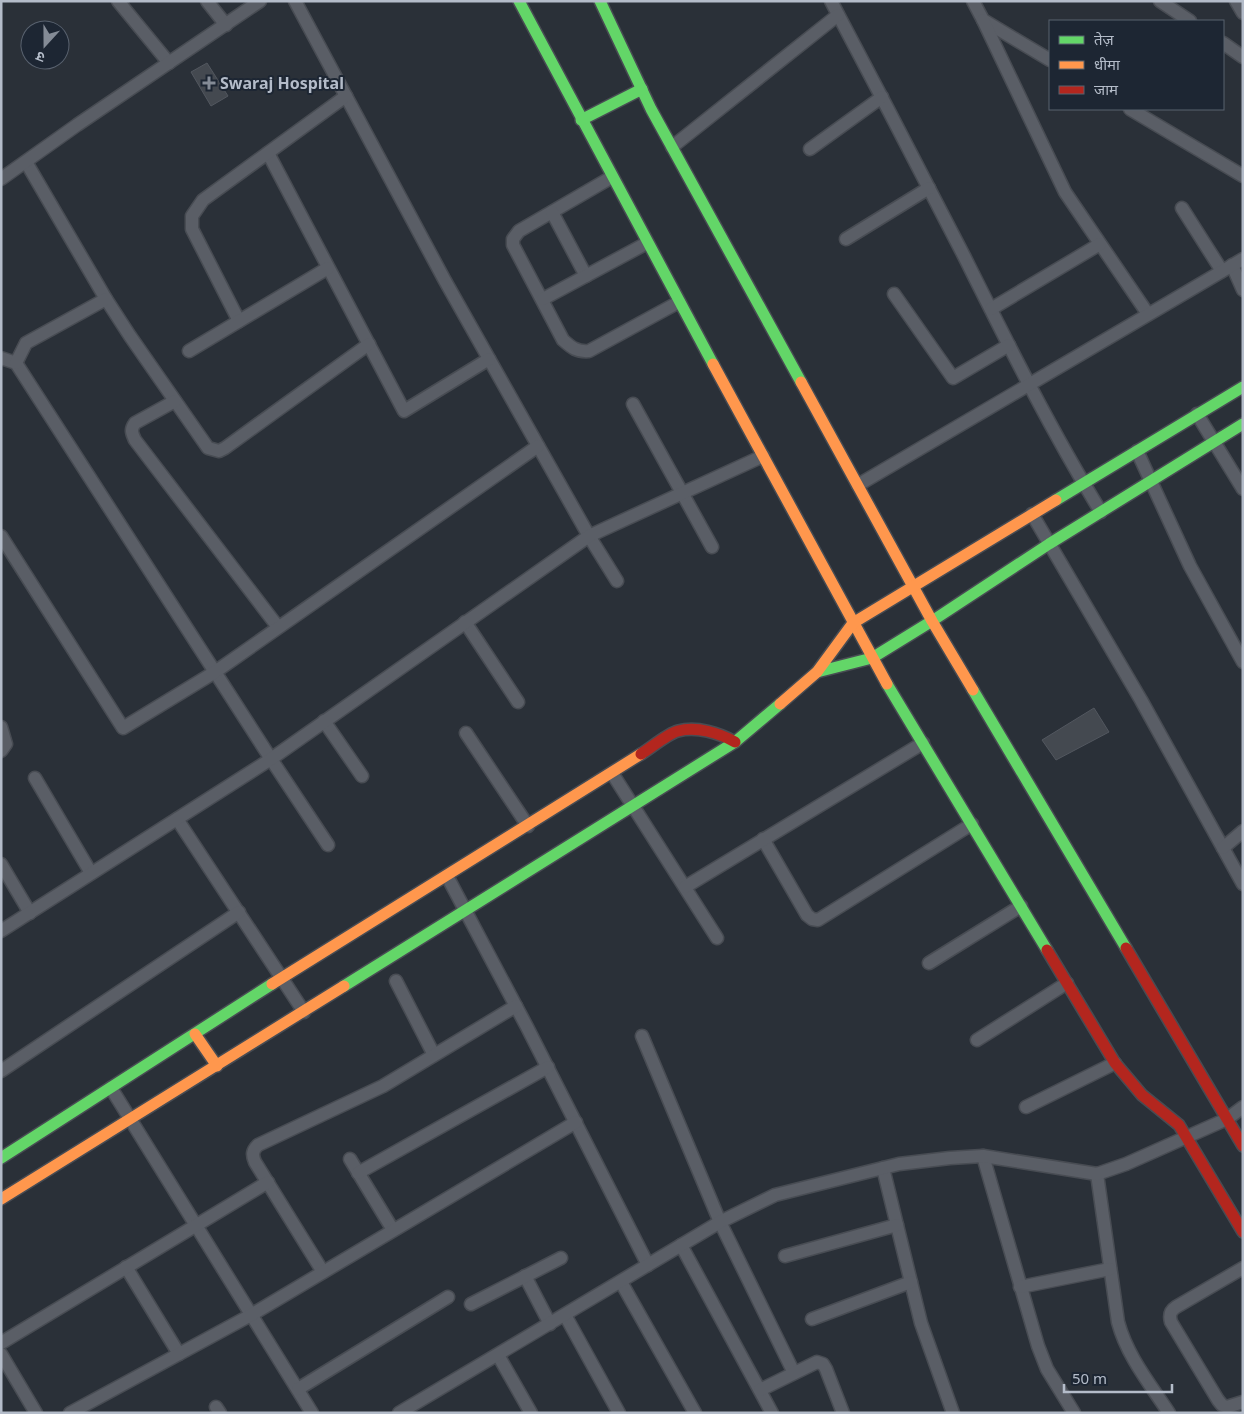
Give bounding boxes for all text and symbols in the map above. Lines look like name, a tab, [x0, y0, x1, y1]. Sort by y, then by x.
north arrow	[20, 20, 70, 70]
legend	[1049, 20, 1224, 110]
text: तेज़	[1094, 29, 1115, 49]
text: उ	[32, 47, 47, 68]
text: धीमा	[1094, 54, 1121, 74]
place label: Swaraj Hospital	[220, 72, 344, 94]
marker: Swaraj Hospital	[202, 76, 216, 90]
text: जाम	[1094, 79, 1119, 99]
scale bar	[1064, 1362, 1172, 1394]
text: 50 m	[1072, 1368, 1107, 1388]

